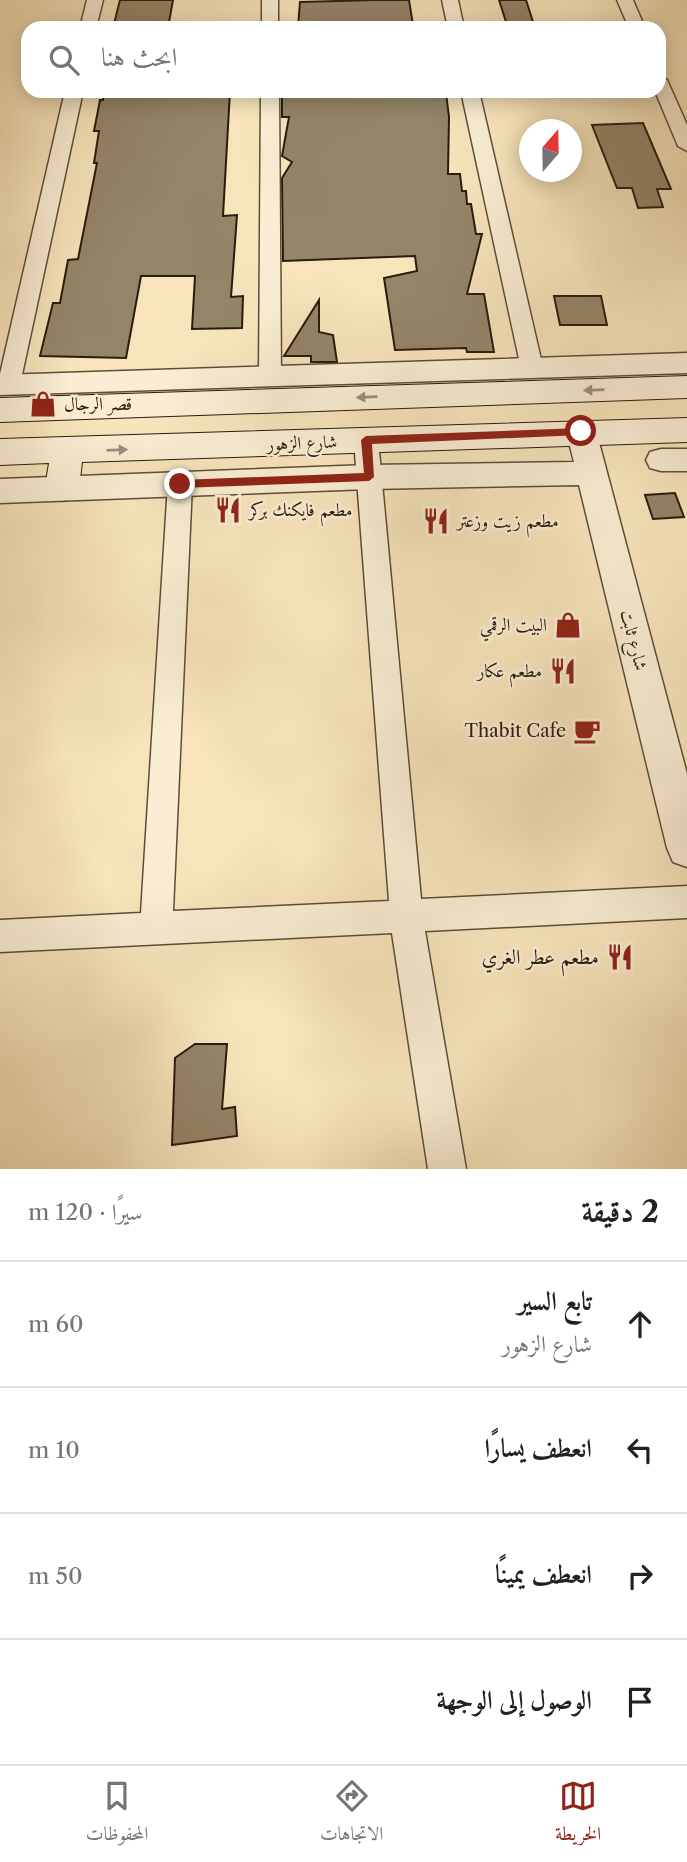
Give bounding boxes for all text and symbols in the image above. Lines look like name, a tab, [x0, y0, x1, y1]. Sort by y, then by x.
search box	[21, 21, 666, 98]
icon: search	[45, 41, 83, 79]
text: ابحث هنا	[101, 41, 177, 73]
north arrow	[519, 119, 582, 182]
one-way arrow	[583, 384, 605, 395]
shop icon: قصر الرجال	[28, 389, 58, 419]
one-way arrow	[356, 392, 378, 403]
place label: قصر الرجال	[64, 393, 132, 416]
route start	[565, 415, 596, 446]
street label: شارع الزهور	[264, 431, 338, 459]
one-way arrow	[106, 444, 128, 455]
route end	[164, 468, 195, 499]
restaurant icon: مطعم فايكنك بركر	[213, 495, 243, 525]
place label: مطعم فايكنك بركر	[247, 499, 353, 527]
restaurant icon: مطعم زيت وزعتر	[421, 506, 451, 536]
place label: مطعم زيت وزعتر	[455, 510, 559, 538]
street label: شارع ثابت	[612, 607, 652, 674]
shop icon: البيت الرقمي	[553, 610, 583, 640]
place label: البيت الرقمي	[480, 614, 547, 642]
restaurant icon: مطعم عكار	[548, 656, 578, 686]
place label: مطعم عكار	[475, 660, 542, 688]
cafe icon: Thabit Cafe	[572, 716, 602, 746]
place label: Thabit Cafe	[465, 720, 566, 742]
restaurant icon: مطعم عطر الغري	[605, 942, 635, 972]
place label: مطعم عطر الغري	[481, 944, 599, 977]
text: 2 دقيقة	[581, 1193, 659, 1230]
text: سيرًا · 120 m	[28, 1198, 142, 1226]
text: تابع السير	[518, 1285, 592, 1317]
icon: ahead	[621, 1305, 659, 1343]
text: 60 m	[28, 1310, 84, 1338]
text: شارع الزهور	[502, 1330, 592, 1358]
icon: left	[621, 1431, 659, 1469]
text: انعطف يسارًا	[484, 1432, 592, 1464]
text: 10 m	[28, 1436, 80, 1464]
icon: right	[621, 1557, 659, 1595]
text: انعطف يمينًا	[495, 1558, 592, 1590]
text: 50 m	[28, 1562, 83, 1590]
icon: arrive	[621, 1683, 659, 1721]
text: الوصول إلى الوجهة	[437, 1684, 592, 1716]
tab: المحفوظات	[86, 1777, 148, 1852]
tab: الاتجاهات	[320, 1777, 383, 1852]
tab: الخريطة	[555, 1777, 601, 1852]

